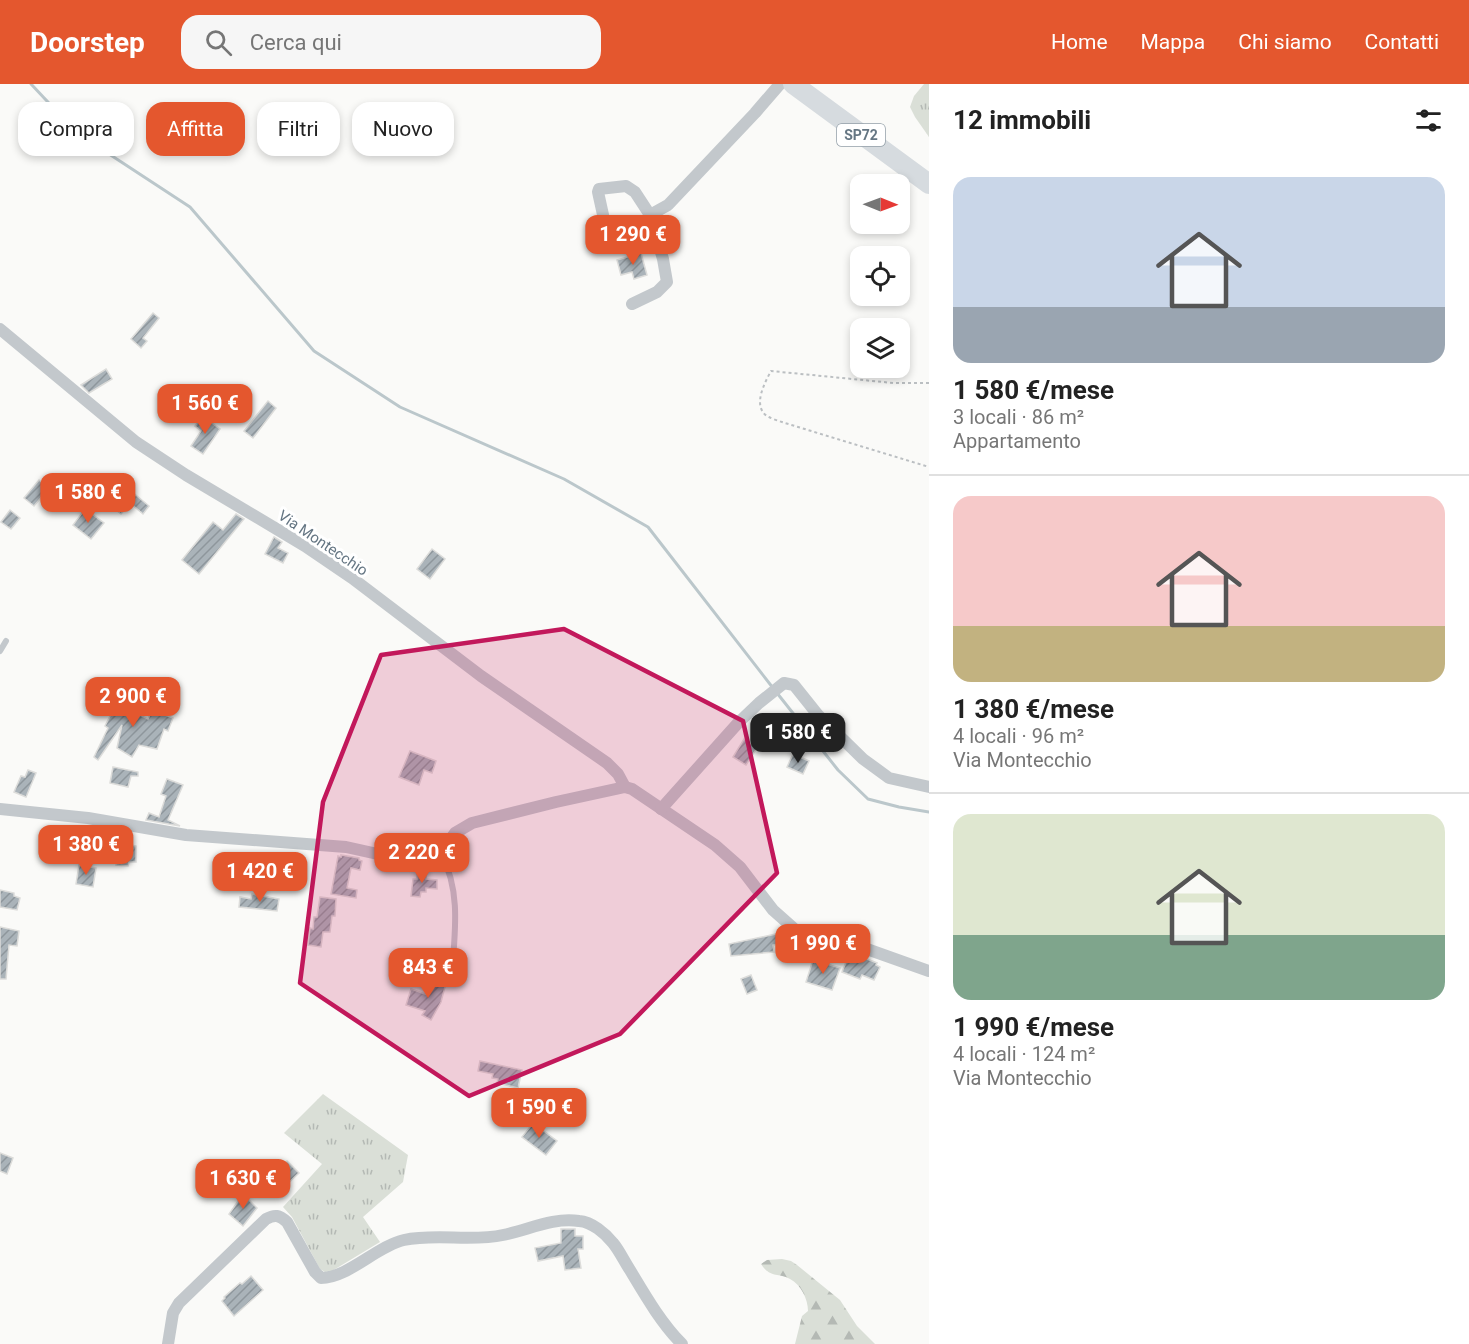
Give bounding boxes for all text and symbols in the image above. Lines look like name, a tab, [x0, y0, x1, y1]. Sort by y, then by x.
search box	[181, 15, 601, 69]
text: Doorstep	[30, 26, 145, 59]
icon: search	[202, 26, 235, 59]
text: Cerca qui	[250, 30, 342, 55]
text: Home	[1051, 30, 1108, 54]
text: Mappa	[1141, 30, 1205, 54]
text: Chi siamo	[1238, 30, 1332, 54]
text: Contatti	[1365, 30, 1439, 54]
chip: Compra	[18, 102, 134, 156]
chip: Affitta	[146, 102, 245, 156]
chip: Filtri	[257, 102, 340, 156]
chip: Nuovo	[352, 102, 454, 156]
icon: filters	[1412, 104, 1445, 137]
text: 12 immobili	[953, 105, 1091, 135]
road number: SP72	[837, 124, 885, 146]
north arrow	[850, 174, 910, 234]
map controls	[850, 174, 910, 378]
pin: 1 290 €	[578, 215, 688, 266]
icon: home	[1145, 216, 1253, 324]
text: 1 290 €	[599, 222, 667, 246]
button: locate	[850, 246, 910, 306]
button: layers	[850, 318, 910, 378]
text: 1 580 €/mese	[953, 375, 1114, 405]
pin: 1 560 €	[150, 384, 260, 435]
text: 1 560 €	[171, 391, 239, 415]
text: 3 locali · 86 m²	[953, 405, 1084, 429]
text: Appartamento	[953, 429, 1081, 453]
pin: 1 580 €	[33, 473, 143, 524]
text: 1 580 €	[54, 480, 122, 504]
street label: Via Montecchio	[275, 506, 371, 580]
icon: home	[1145, 535, 1253, 643]
pin: 2 900 €	[78, 677, 188, 728]
text: 2 900 €	[99, 684, 167, 708]
text: 1 380 €/mese	[953, 694, 1114, 724]
pin: 1 580 €	[743, 713, 853, 764]
text: 1 580 €	[764, 720, 832, 744]
text: 4 locali · 96 m²	[953, 724, 1084, 748]
text: Via Montecchio	[953, 748, 1092, 772]
pin: 1 380 €	[31, 825, 141, 876]
text: 1 380 €	[52, 832, 120, 856]
pin: 2 220 €	[367, 833, 477, 884]
text: 2 220 €	[388, 840, 456, 864]
pin: 1 420 €	[205, 852, 315, 903]
icon: home	[1145, 853, 1253, 961]
text: 1 420 €	[226, 859, 294, 883]
pin: 1 990 €	[768, 924, 878, 975]
text: 1 990 €	[789, 931, 857, 955]
pin: 843 €	[386, 948, 470, 999]
text: 843 €	[403, 955, 453, 979]
text: 1 990 €/mese	[953, 1012, 1114, 1042]
text: 4 locali · 124 m²	[953, 1042, 1095, 1066]
text: Via Montecchio	[953, 1066, 1092, 1090]
pin: 1 590 €	[484, 1088, 594, 1139]
text: 1 590 €	[505, 1095, 573, 1119]
pin: 1 630 €	[188, 1159, 298, 1210]
text: 1 630 €	[209, 1166, 277, 1190]

